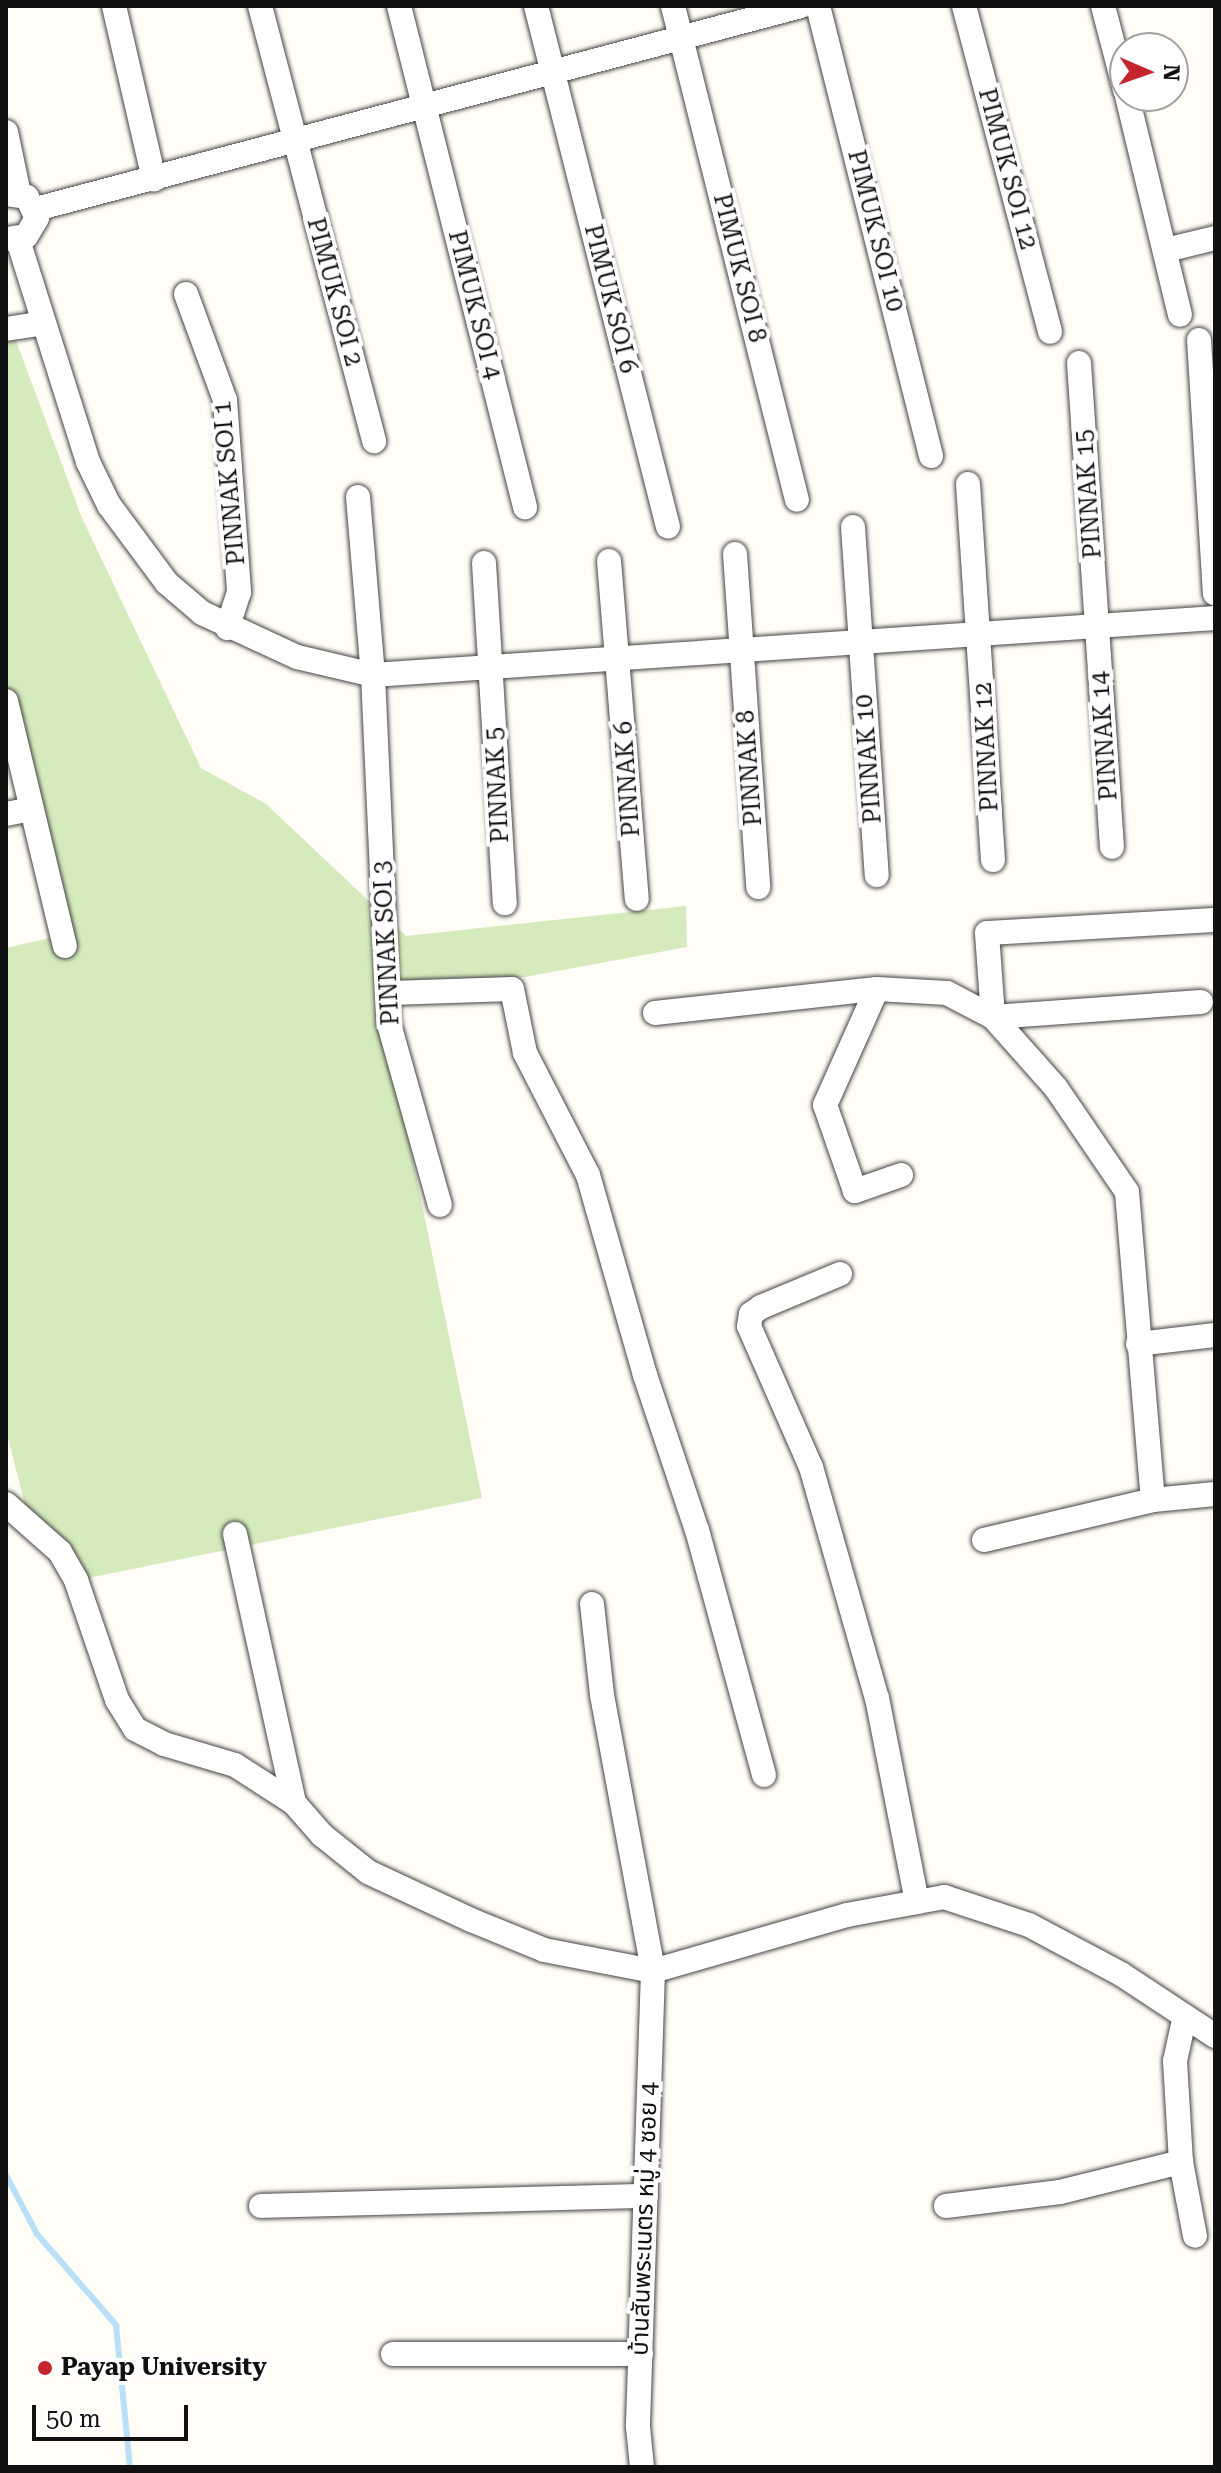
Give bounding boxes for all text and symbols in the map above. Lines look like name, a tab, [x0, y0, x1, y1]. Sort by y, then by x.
north arrow	[1109, 32, 1189, 112]
text: N	[1159, 64, 1184, 82]
street label: PIMUK SOI 12	[972, 85, 1042, 253]
street label: PIMUK SOI 10	[841, 147, 909, 315]
street label: PIMUK SOI 8	[707, 191, 771, 345]
street label: PIMUK SOI 2	[300, 215, 368, 369]
street label: PIMUK SOI 6	[578, 222, 642, 376]
street label: PIMUK SOI 4	[442, 228, 506, 382]
street label: PINNAK SOI 1	[208, 400, 252, 566]
street label: PINNAK 15	[1070, 428, 1108, 560]
street label: PINNAK 14	[1086, 670, 1124, 802]
street label: PINNAK 12	[969, 682, 1005, 812]
street label: PINNAK 10	[850, 693, 888, 825]
street label: PINNAK 8	[732, 709, 768, 827]
street label: PINNAK 6	[610, 720, 646, 838]
street label: PINNAK 5	[481, 726, 515, 844]
street label: PINNAK SOI 3	[368, 860, 406, 1026]
street label: บ้านสันพระเนตร หมู่ 4 ซอย 4	[626, 2082, 664, 2356]
place label: Payap University	[61, 2354, 267, 2382]
marker: Payap University	[36, 2359, 54, 2377]
scale bar	[36, 2389, 192, 2439]
text: 50 m	[46, 2405, 101, 2433]

